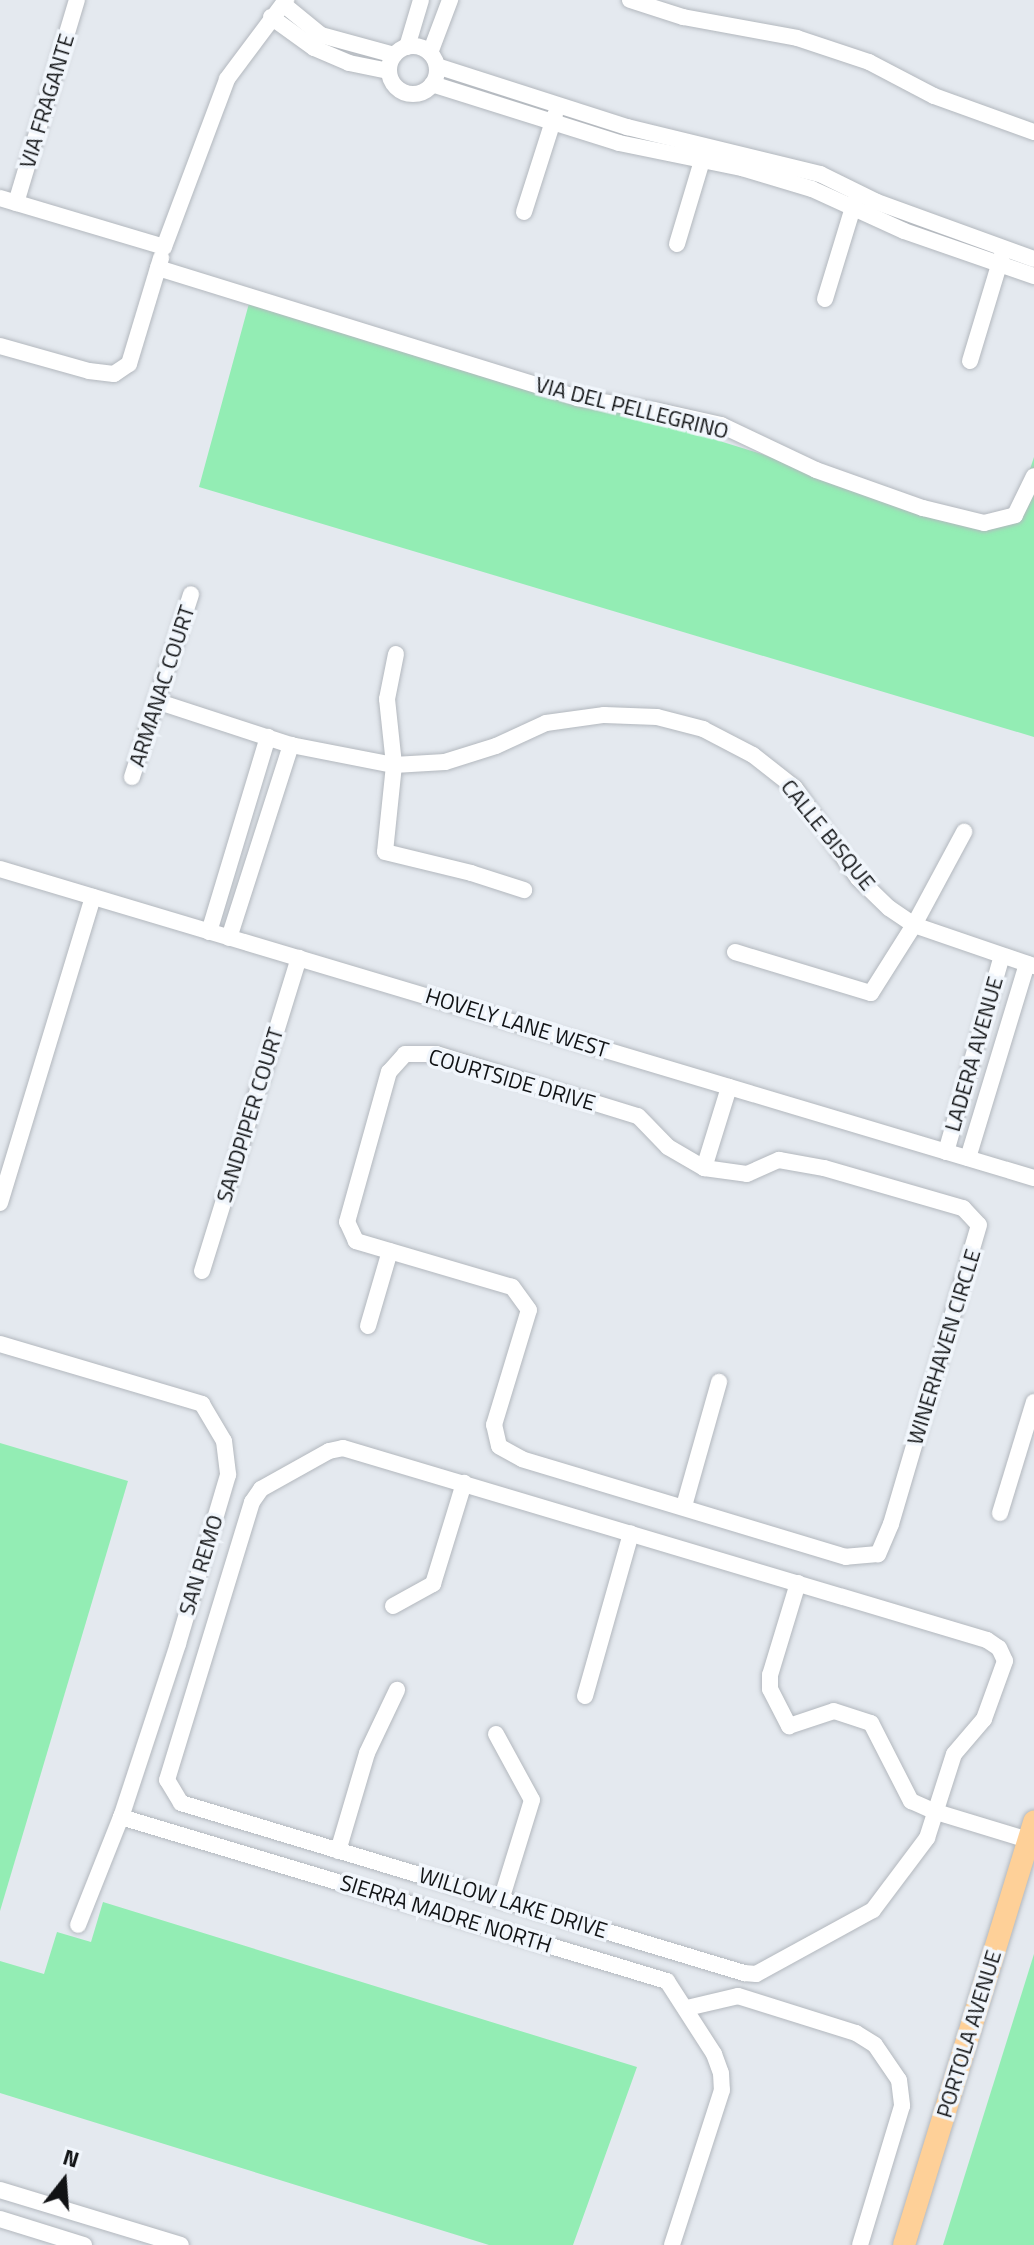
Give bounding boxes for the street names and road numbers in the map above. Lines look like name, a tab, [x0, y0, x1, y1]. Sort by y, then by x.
street label: VIA FRAGANTE	[14, 31, 80, 171]
street label: VIA DEL PELLEGRINO	[533, 371, 731, 445]
street label: ARMANAC COURT	[123, 602, 201, 770]
street label: CALLE BISQUE	[775, 774, 881, 896]
street label: LADERA AVENUE	[939, 973, 1009, 1135]
street label: HOVELY LANE WEST	[422, 983, 612, 1063]
street label: SANDPIPER COURT	[211, 1024, 289, 1206]
street label: COURTSIDE DRIVE	[426, 1044, 598, 1116]
street label: WINERHAVEN CIRCLE	[902, 1246, 986, 1448]
street label: SAN REMO	[173, 1512, 229, 1618]
street label: WILLOW LAKE DRIVE	[416, 1862, 610, 1944]
street label: SIERRA MADRE NORTH	[337, 1869, 555, 1959]
street label: PORTOLA AVENUE	[931, 1947, 1007, 2121]

